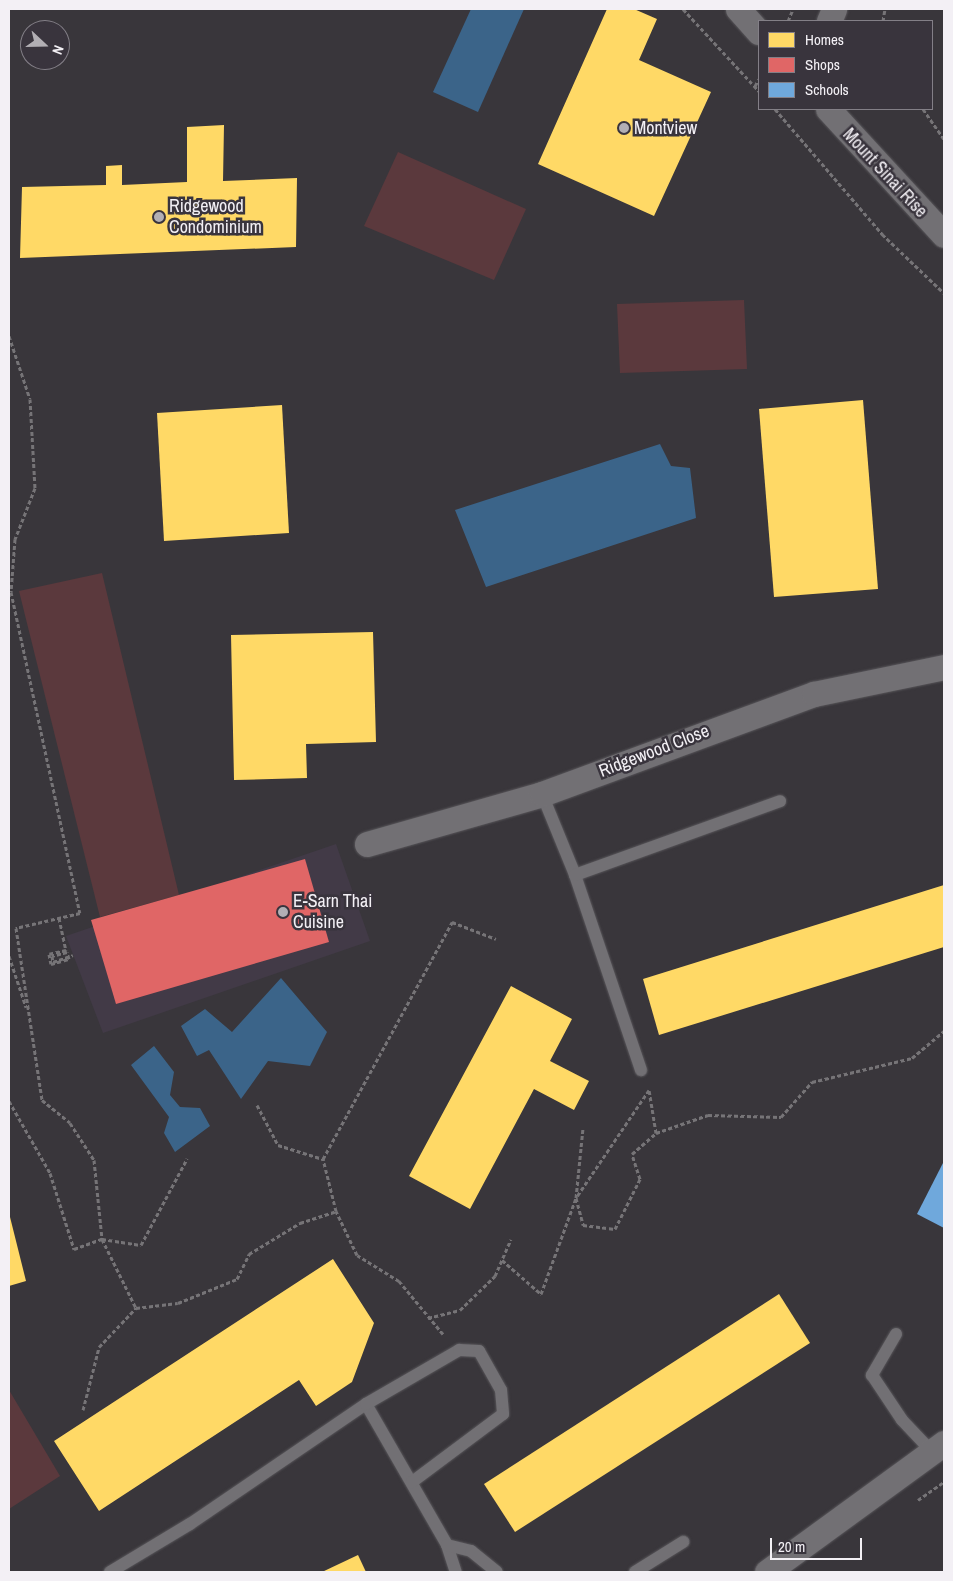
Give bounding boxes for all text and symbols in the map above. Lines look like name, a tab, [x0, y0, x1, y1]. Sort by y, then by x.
north arrow	[20, 20, 70, 70]
legend	[758, 20, 933, 110]
text: Homes	[805, 29, 844, 50]
text: N	[48, 43, 68, 57]
text: Shops	[805, 54, 840, 75]
text: Schools	[805, 79, 849, 100]
place label: Montview	[634, 117, 697, 139]
marker: Montview	[618, 122, 630, 134]
street label: Mount Sinai Rise	[838, 124, 932, 222]
place label: Ridgewood Condominium	[169, 196, 262, 238]
marker: Ridgewood Condominium	[153, 211, 165, 223]
street label: Ridgewood Close	[596, 720, 712, 782]
place label: E-Sarn Thai Cuisine	[293, 891, 373, 934]
marker: E-Sarn Thai Cuisine	[277, 906, 289, 918]
scale bar	[773, 1528, 866, 1560]
text: 20 m	[778, 1536, 805, 1557]

